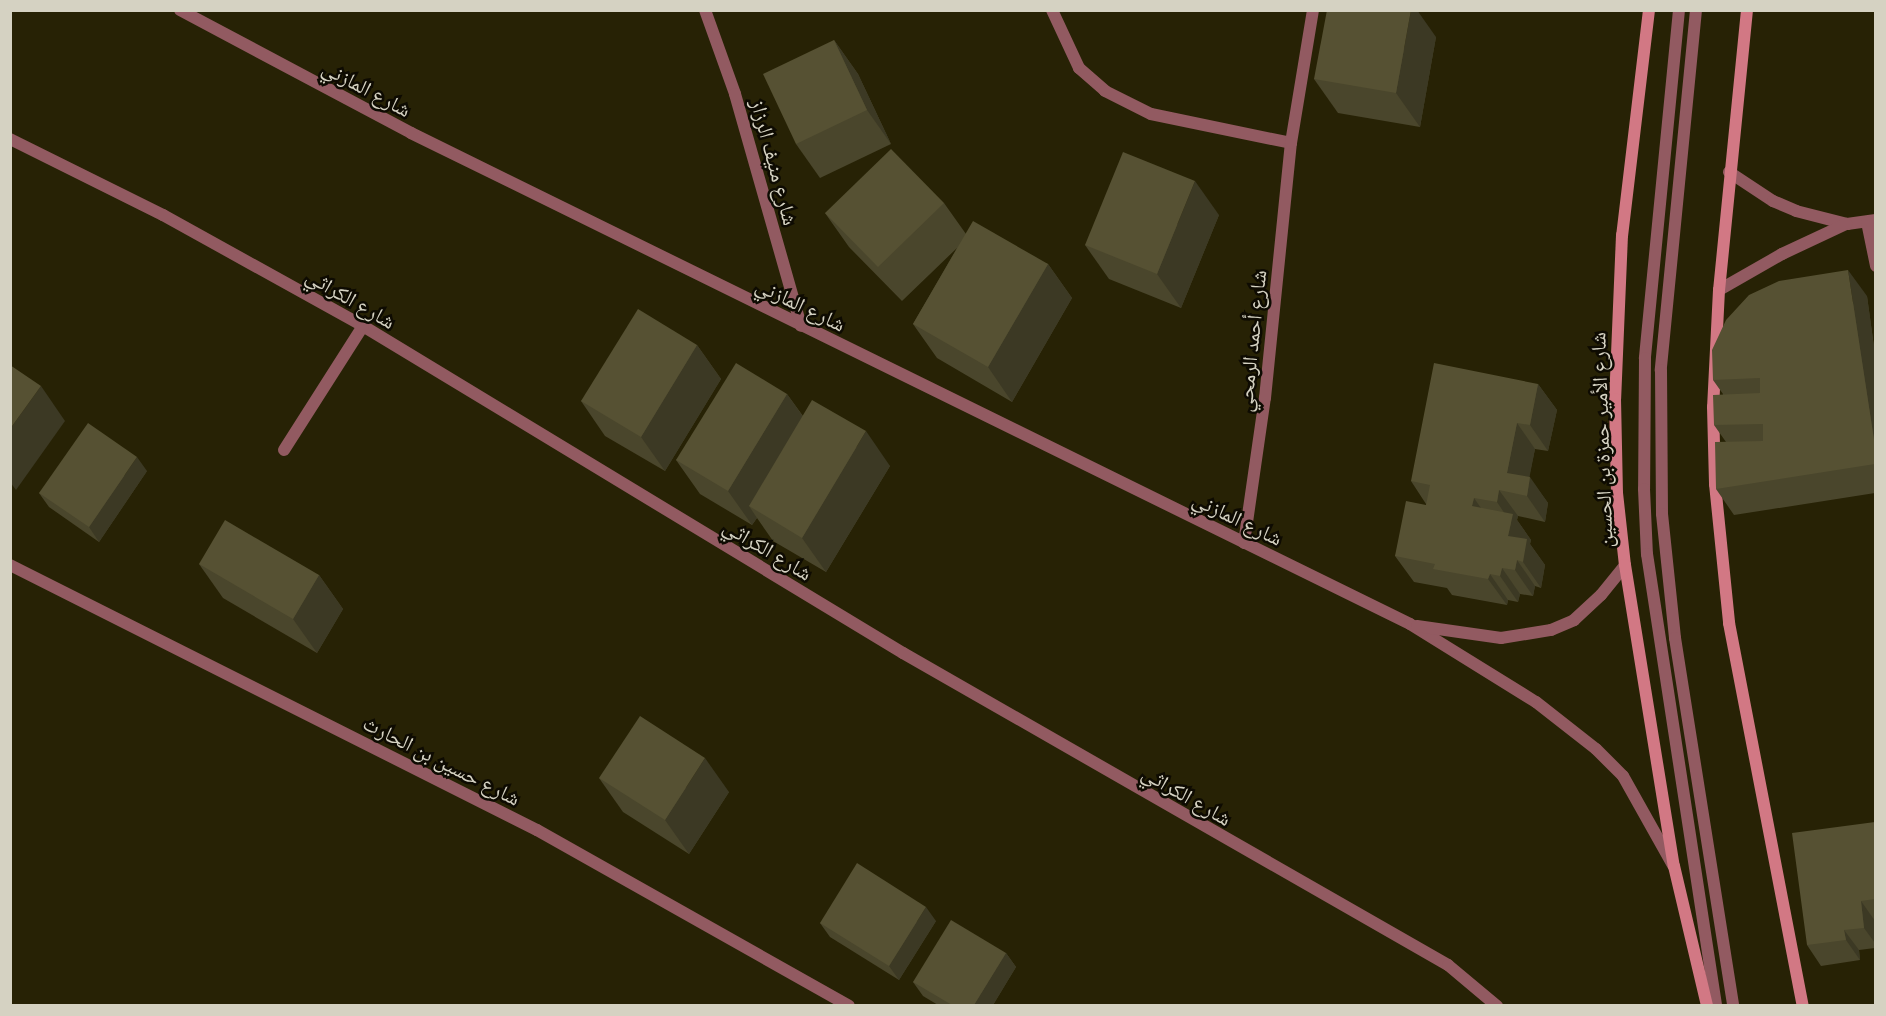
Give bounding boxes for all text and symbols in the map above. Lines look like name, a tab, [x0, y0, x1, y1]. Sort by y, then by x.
street label: شارع المازني	[318, 54, 416, 122]
street label: شارع منيف الرزاز	[746, 96, 804, 228]
street label: شارع الكراثي	[302, 262, 400, 334]
street label: شارع أحمد الرمحي	[1231, 269, 1271, 413]
street label: شارع المازني	[752, 271, 850, 337]
street label: شارع الأمير حمزة بن الحسين	[1585, 332, 1617, 548]
street label: شارع المازني	[1189, 485, 1287, 551]
street label: شارع الكراثي	[719, 513, 817, 585]
street label: شارع حسين بن الحارث	[359, 709, 525, 811]
street label: شارع الكراثي	[1138, 759, 1236, 831]

